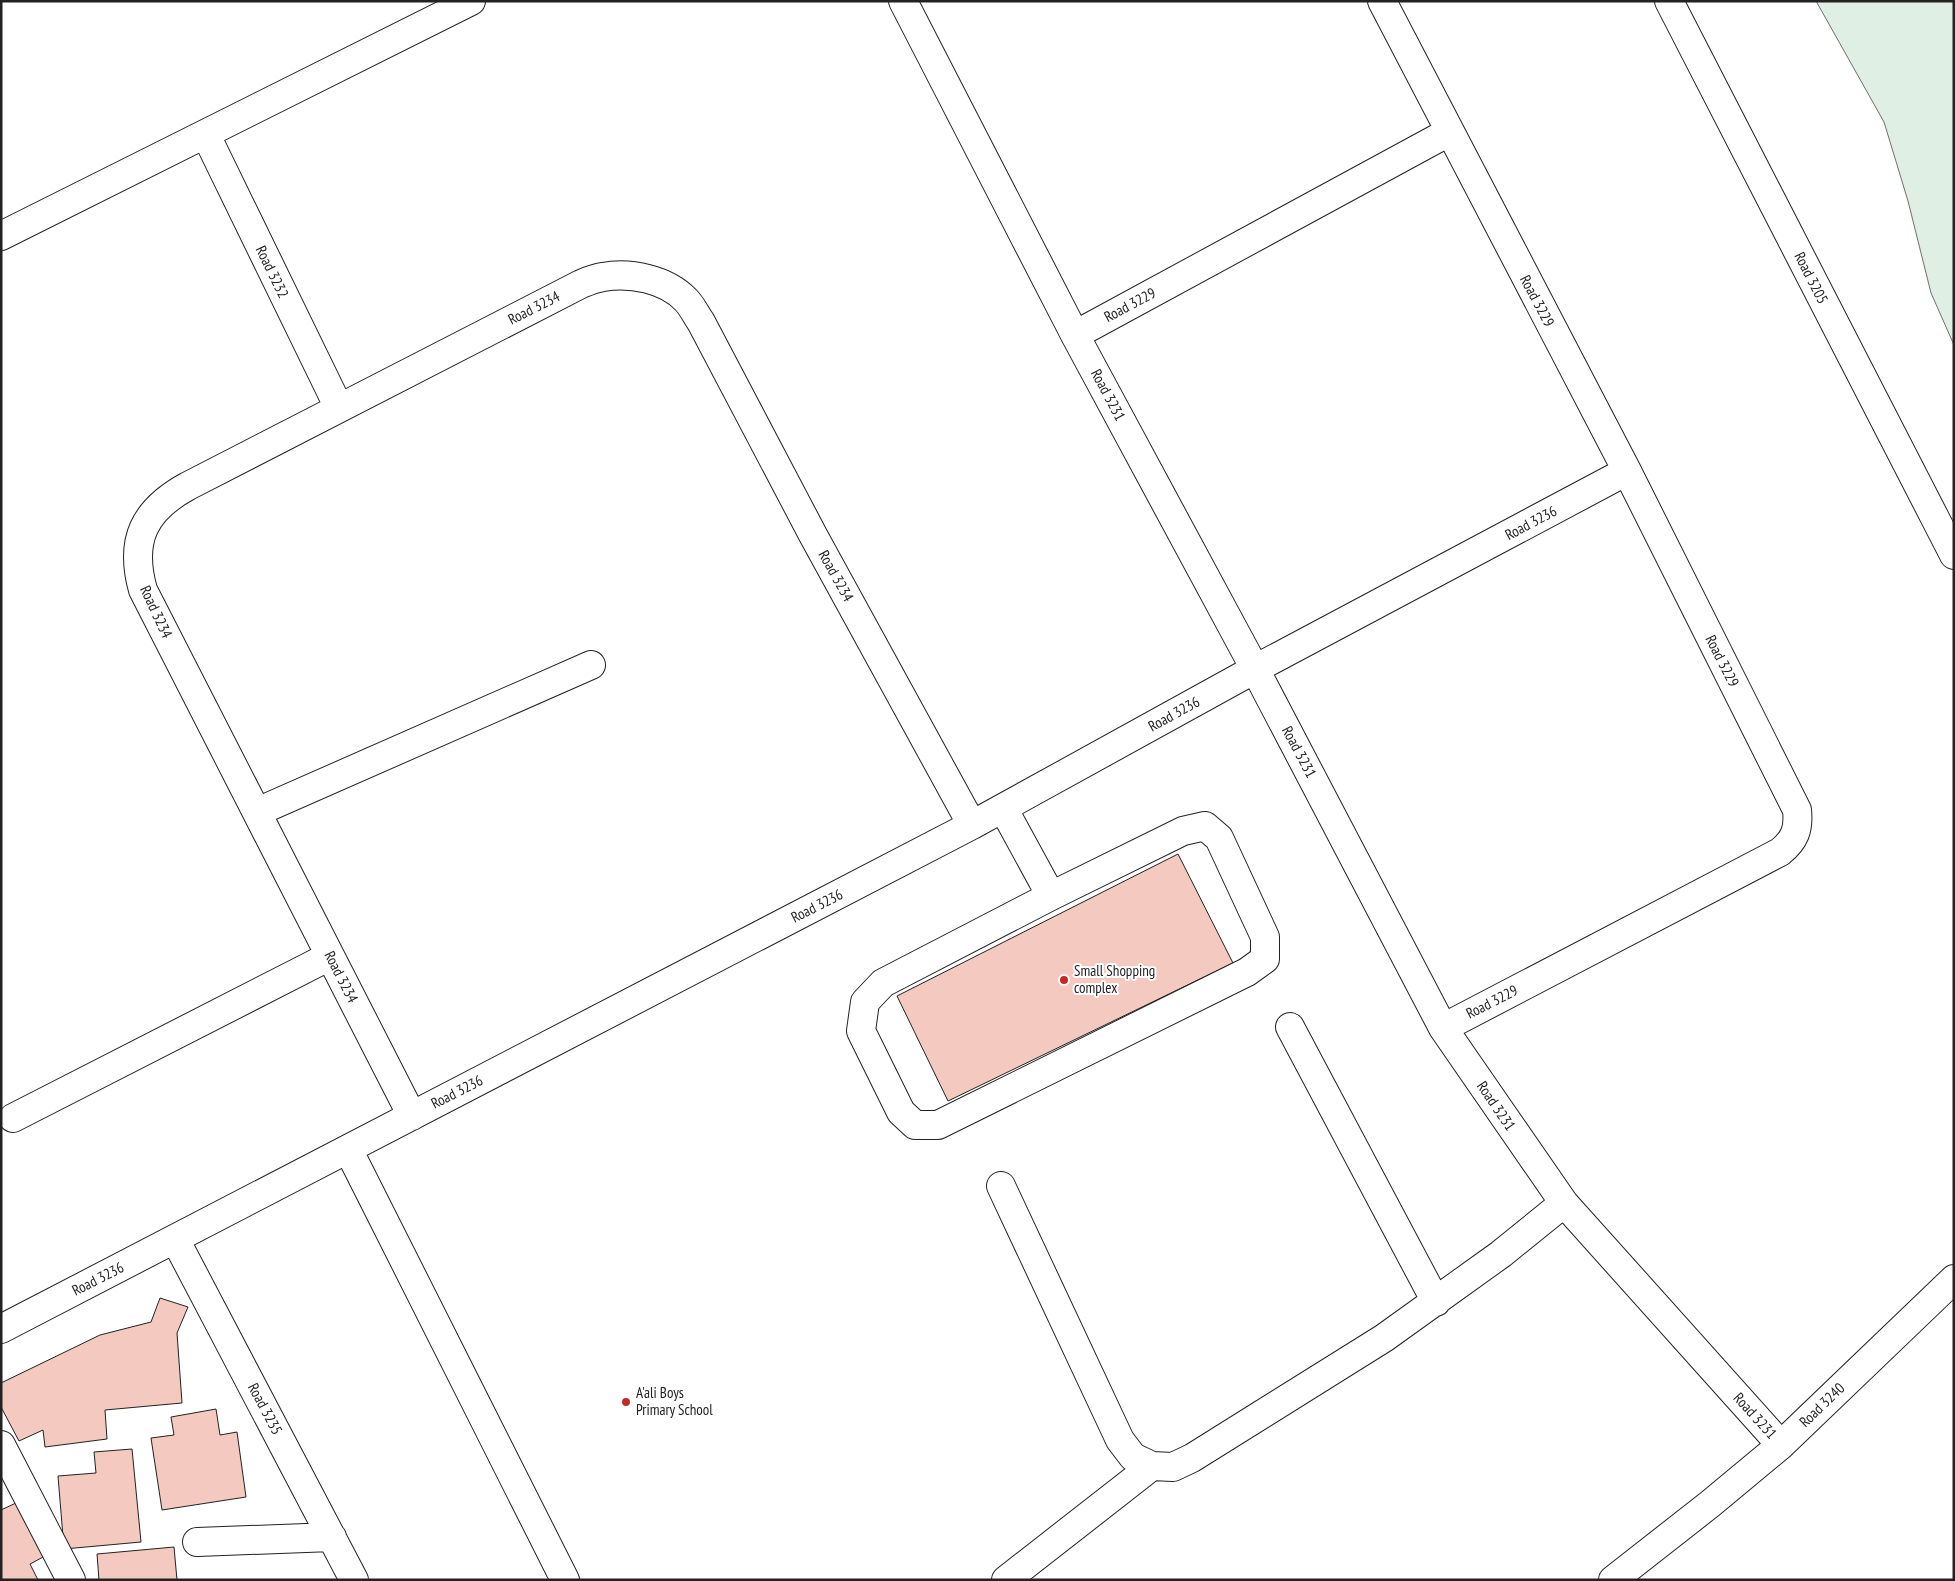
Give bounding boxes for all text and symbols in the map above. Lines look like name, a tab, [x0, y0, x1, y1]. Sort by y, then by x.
street label: Road 3232	[252, 243, 293, 301]
street label: Road 3205	[1790, 249, 1833, 307]
street label: Road 3229	[1516, 272, 1559, 330]
street label: Road 3229	[1101, 283, 1159, 326]
street label: Road 3234	[505, 286, 563, 329]
street label: Road 3231	[1087, 366, 1130, 424]
street label: Road 3236	[1502, 501, 1560, 544]
street label: Road 3234	[815, 547, 858, 605]
street label: Road 3234	[136, 582, 177, 641]
street label: Road 3229	[1701, 632, 1744, 690]
street label: Road 3236	[1145, 692, 1203, 735]
street label: Road 3231	[1278, 723, 1321, 781]
street label: Road 3236	[788, 884, 846, 927]
street label: Road 3234	[320, 948, 363, 1006]
place label: Small Shopping complex	[1074, 961, 1155, 997]
marker: Small Shopping complex	[1058, 974, 1070, 986]
street label: Road 3229	[1463, 980, 1521, 1023]
street label: Road 3236	[428, 1070, 486, 1113]
street label: Road 3231	[1473, 1077, 1520, 1134]
street label: Road 3236	[69, 1257, 127, 1300]
street label: Road 3240	[1795, 1378, 1848, 1431]
street label: Road 3235	[244, 1380, 287, 1438]
place label: A'ali Boys Primary School	[636, 1383, 713, 1419]
street label: Road 3231	[1730, 1389, 1781, 1443]
marker: A'ali Boys Primary School	[620, 1396, 632, 1408]

